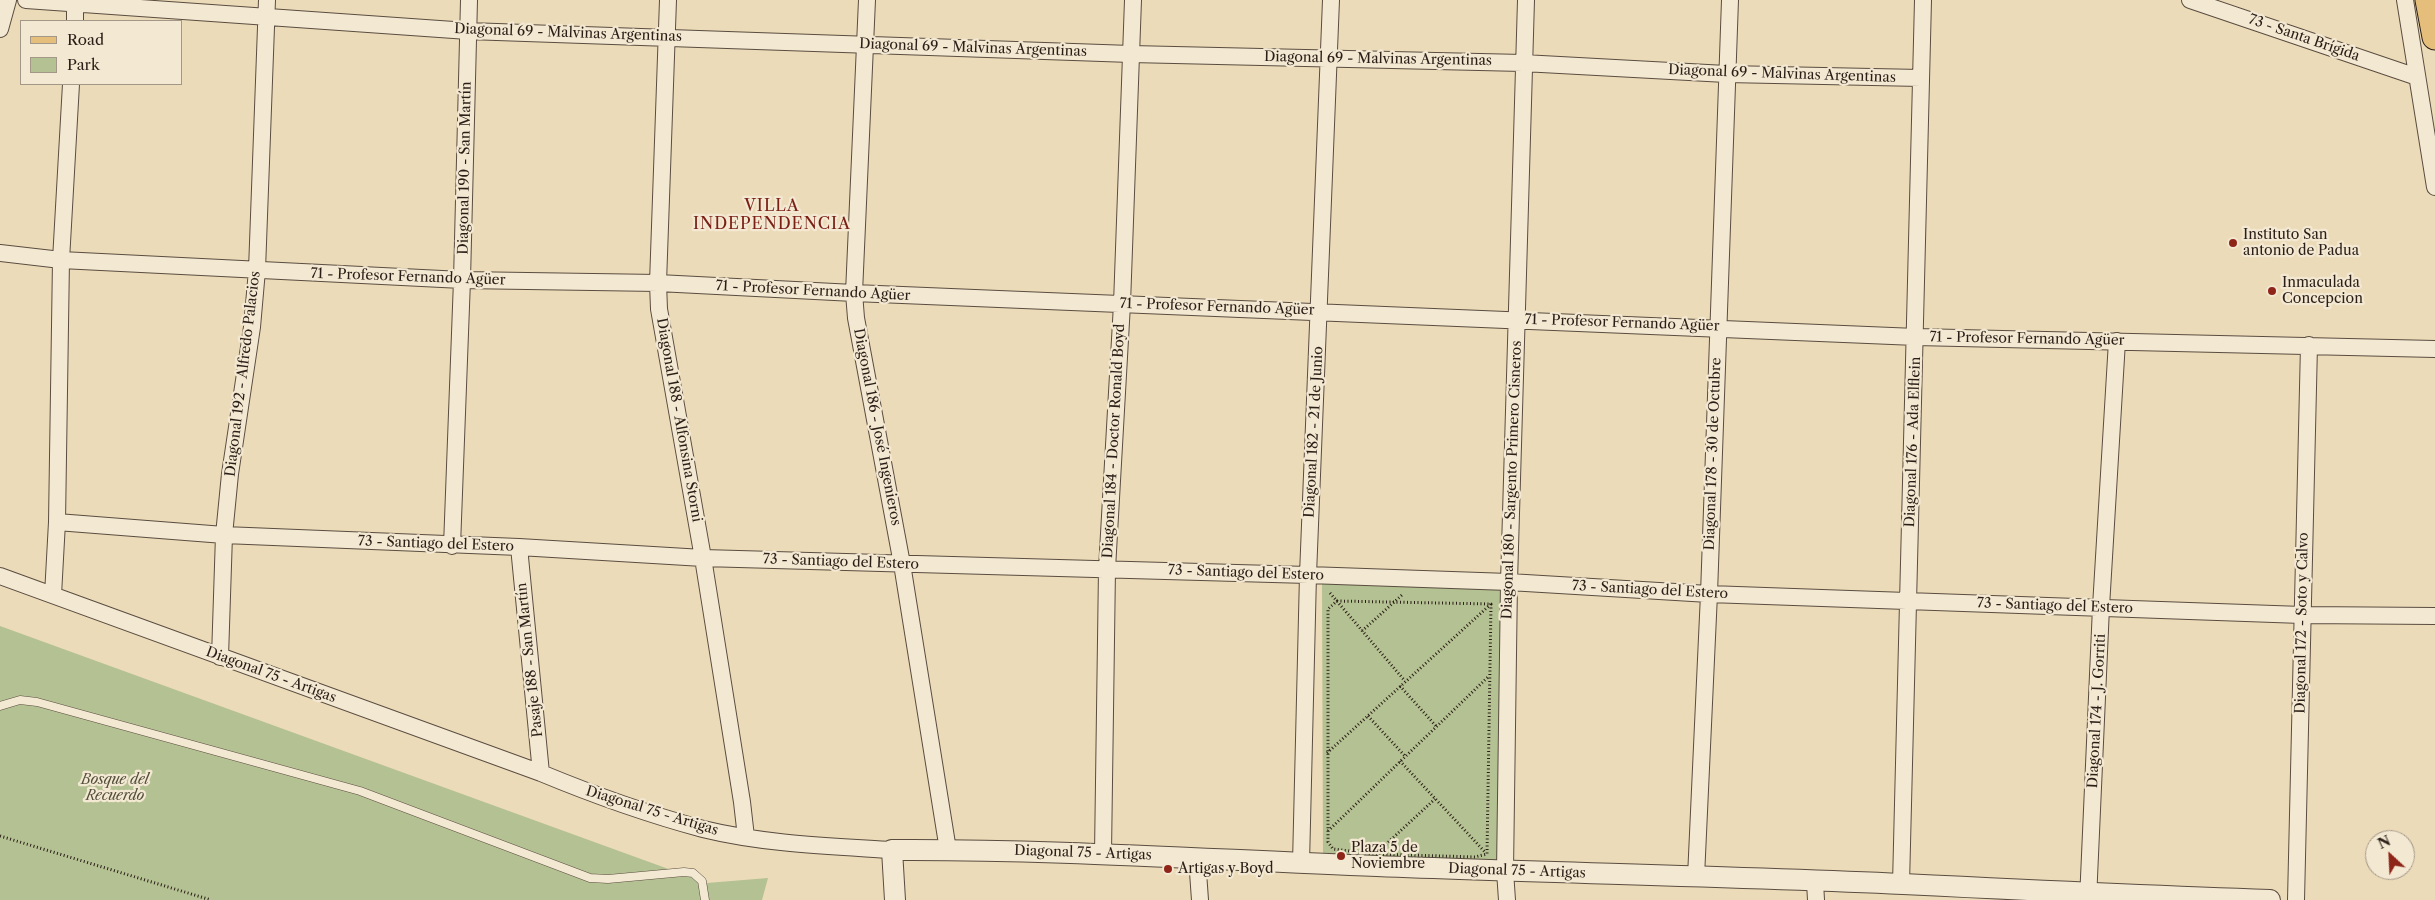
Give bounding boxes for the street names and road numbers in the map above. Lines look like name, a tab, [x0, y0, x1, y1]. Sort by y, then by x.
street label: 73 - Santa Brígida	[2246, 11, 2362, 65]
street label: Diagonal 69 - Malvinas Argentinas	[454, 21, 682, 45]
street label: Diagonal 69 - Malvinas Argentinas	[859, 36, 1087, 60]
street label: Diagonal 69 - Malvinas Argentinas	[1264, 49, 1492, 69]
street label: Diagonal 69 - Malvinas Argentinas	[1668, 62, 1896, 86]
street label: Diagonal 190 - San Martín	[455, 81, 475, 255]
street label: 71 - Profesor Fernando Agüer	[310, 265, 506, 289]
street label: Diagonal 192 - Alfredo Palacios	[222, 270, 264, 478]
street label: 71 - Profesor Fernando Agüer	[715, 278, 911, 304]
street label: 71 - Profesor Fernando Agüer	[1119, 295, 1315, 319]
street label: 71 - Profesor Fernando Agüer	[1524, 311, 1720, 335]
street label: Diagonal 188 - Alfonsina Storni	[653, 317, 705, 523]
street label: Diagonal 184 - Doctor Ronald Boyd	[1099, 323, 1129, 559]
street label: Diagonal 186 - José Ingenieros	[850, 327, 904, 527]
street label: 71 - Profesor Fernando Agüer	[1929, 329, 2125, 349]
street label: Diagonal 180 - Sargento Primero Cisneros	[1499, 340, 1525, 620]
street label: Diagonal 182 - 21 de Junio	[1301, 346, 1327, 518]
street label: Diagonal 176 - Ada Elflein	[1902, 356, 1924, 528]
street label: Diagonal 178 - 30 de Octubre	[1701, 357, 1725, 551]
street label: Diagonal 172 - Soto y Calvo	[2292, 532, 2312, 714]
street label: 73 - Santiago del Estero	[358, 533, 514, 555]
street label: 73 - Santiago del Estero	[763, 551, 919, 573]
street label: 73 - Santiago del Estero	[1168, 562, 1324, 584]
street label: 73 - Santiago del Estero	[1572, 578, 1728, 602]
street label: Pasaje 188 - San Martín	[514, 582, 546, 738]
street label: 73 - Santiago del Estero	[1977, 595, 2133, 617]
street label: Diagonal 174 - J. Gorriti	[2085, 633, 2109, 789]
street label: Diagonal 75 - Artigas	[203, 644, 339, 706]
street label: Diagonal 75 - Artigas	[584, 783, 720, 839]
street label: Diagonal 75 - Artigas	[1014, 842, 1152, 864]
street label: Diagonal 75 - Artigas	[1448, 860, 1586, 882]

